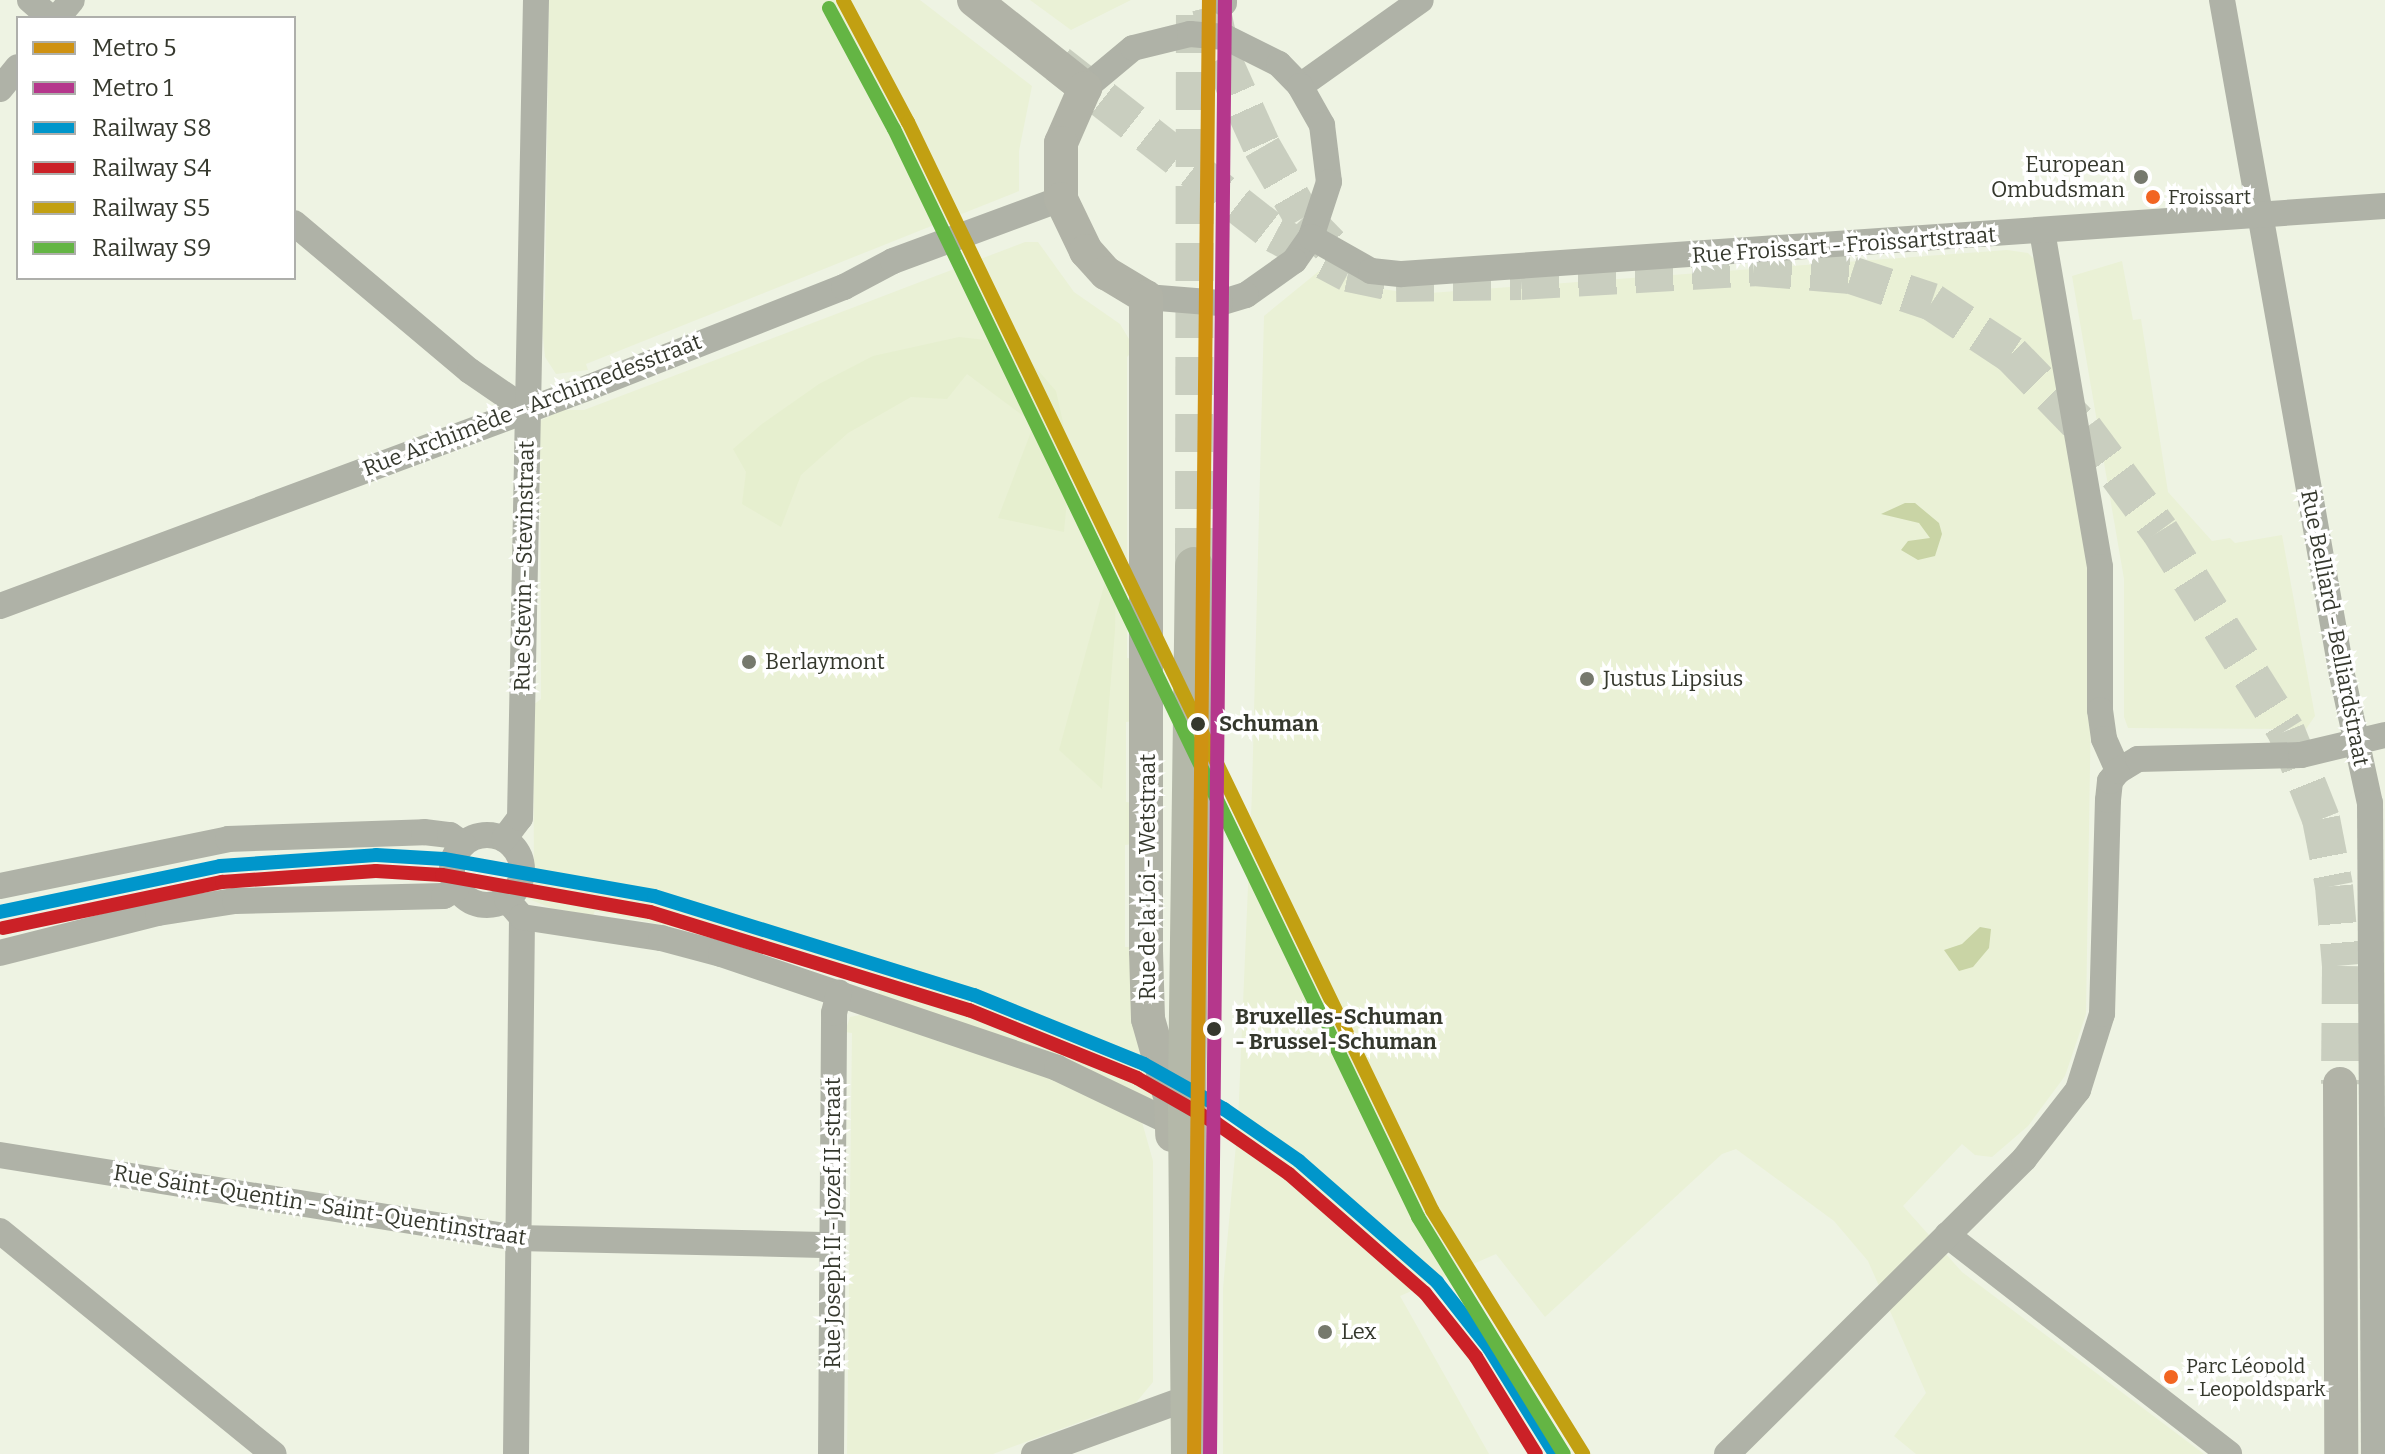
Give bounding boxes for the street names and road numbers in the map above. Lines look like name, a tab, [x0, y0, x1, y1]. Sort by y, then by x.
street label: Rue Froissart - Froissartstraat	[1691, 221, 1997, 269]
street label: Rue Archimède - Archimedesstraat	[359, 328, 705, 482]
street label: Rue Stevin - Stevinstraat	[509, 440, 539, 692]
street label: Rue Belliard - Belliardstraat	[2295, 488, 2375, 768]
street label: Rue de la Loi - Wetstraat	[1135, 754, 1161, 1000]
street label: Rue Joseph II - Jozef II-straat	[820, 1077, 846, 1369]
street label: Rue Saint-Quentin - Saint-Quentinstraat	[112, 1159, 528, 1251]

